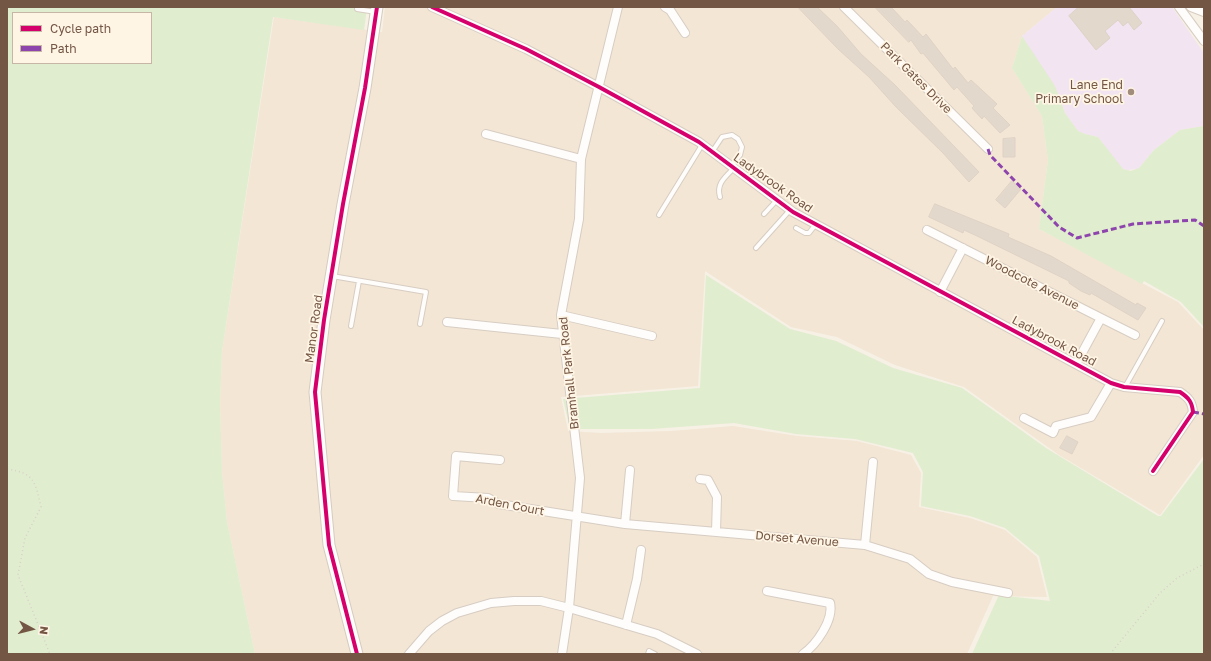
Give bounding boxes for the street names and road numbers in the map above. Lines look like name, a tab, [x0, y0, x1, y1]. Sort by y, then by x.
street label: Park Gates Drive	[877, 39, 955, 117]
street label: Ladybrook Road	[731, 150, 815, 216]
street label: Woodcote Avenue	[983, 253, 1081, 313]
street label: Manor Road	[302, 294, 326, 364]
street label: Ladybrook Road	[1009, 313, 1099, 369]
street label: Bramhall Park Road	[556, 316, 582, 430]
street label: Arden Court	[474, 491, 546, 519]
street label: Dorset Avenue	[755, 528, 839, 550]

